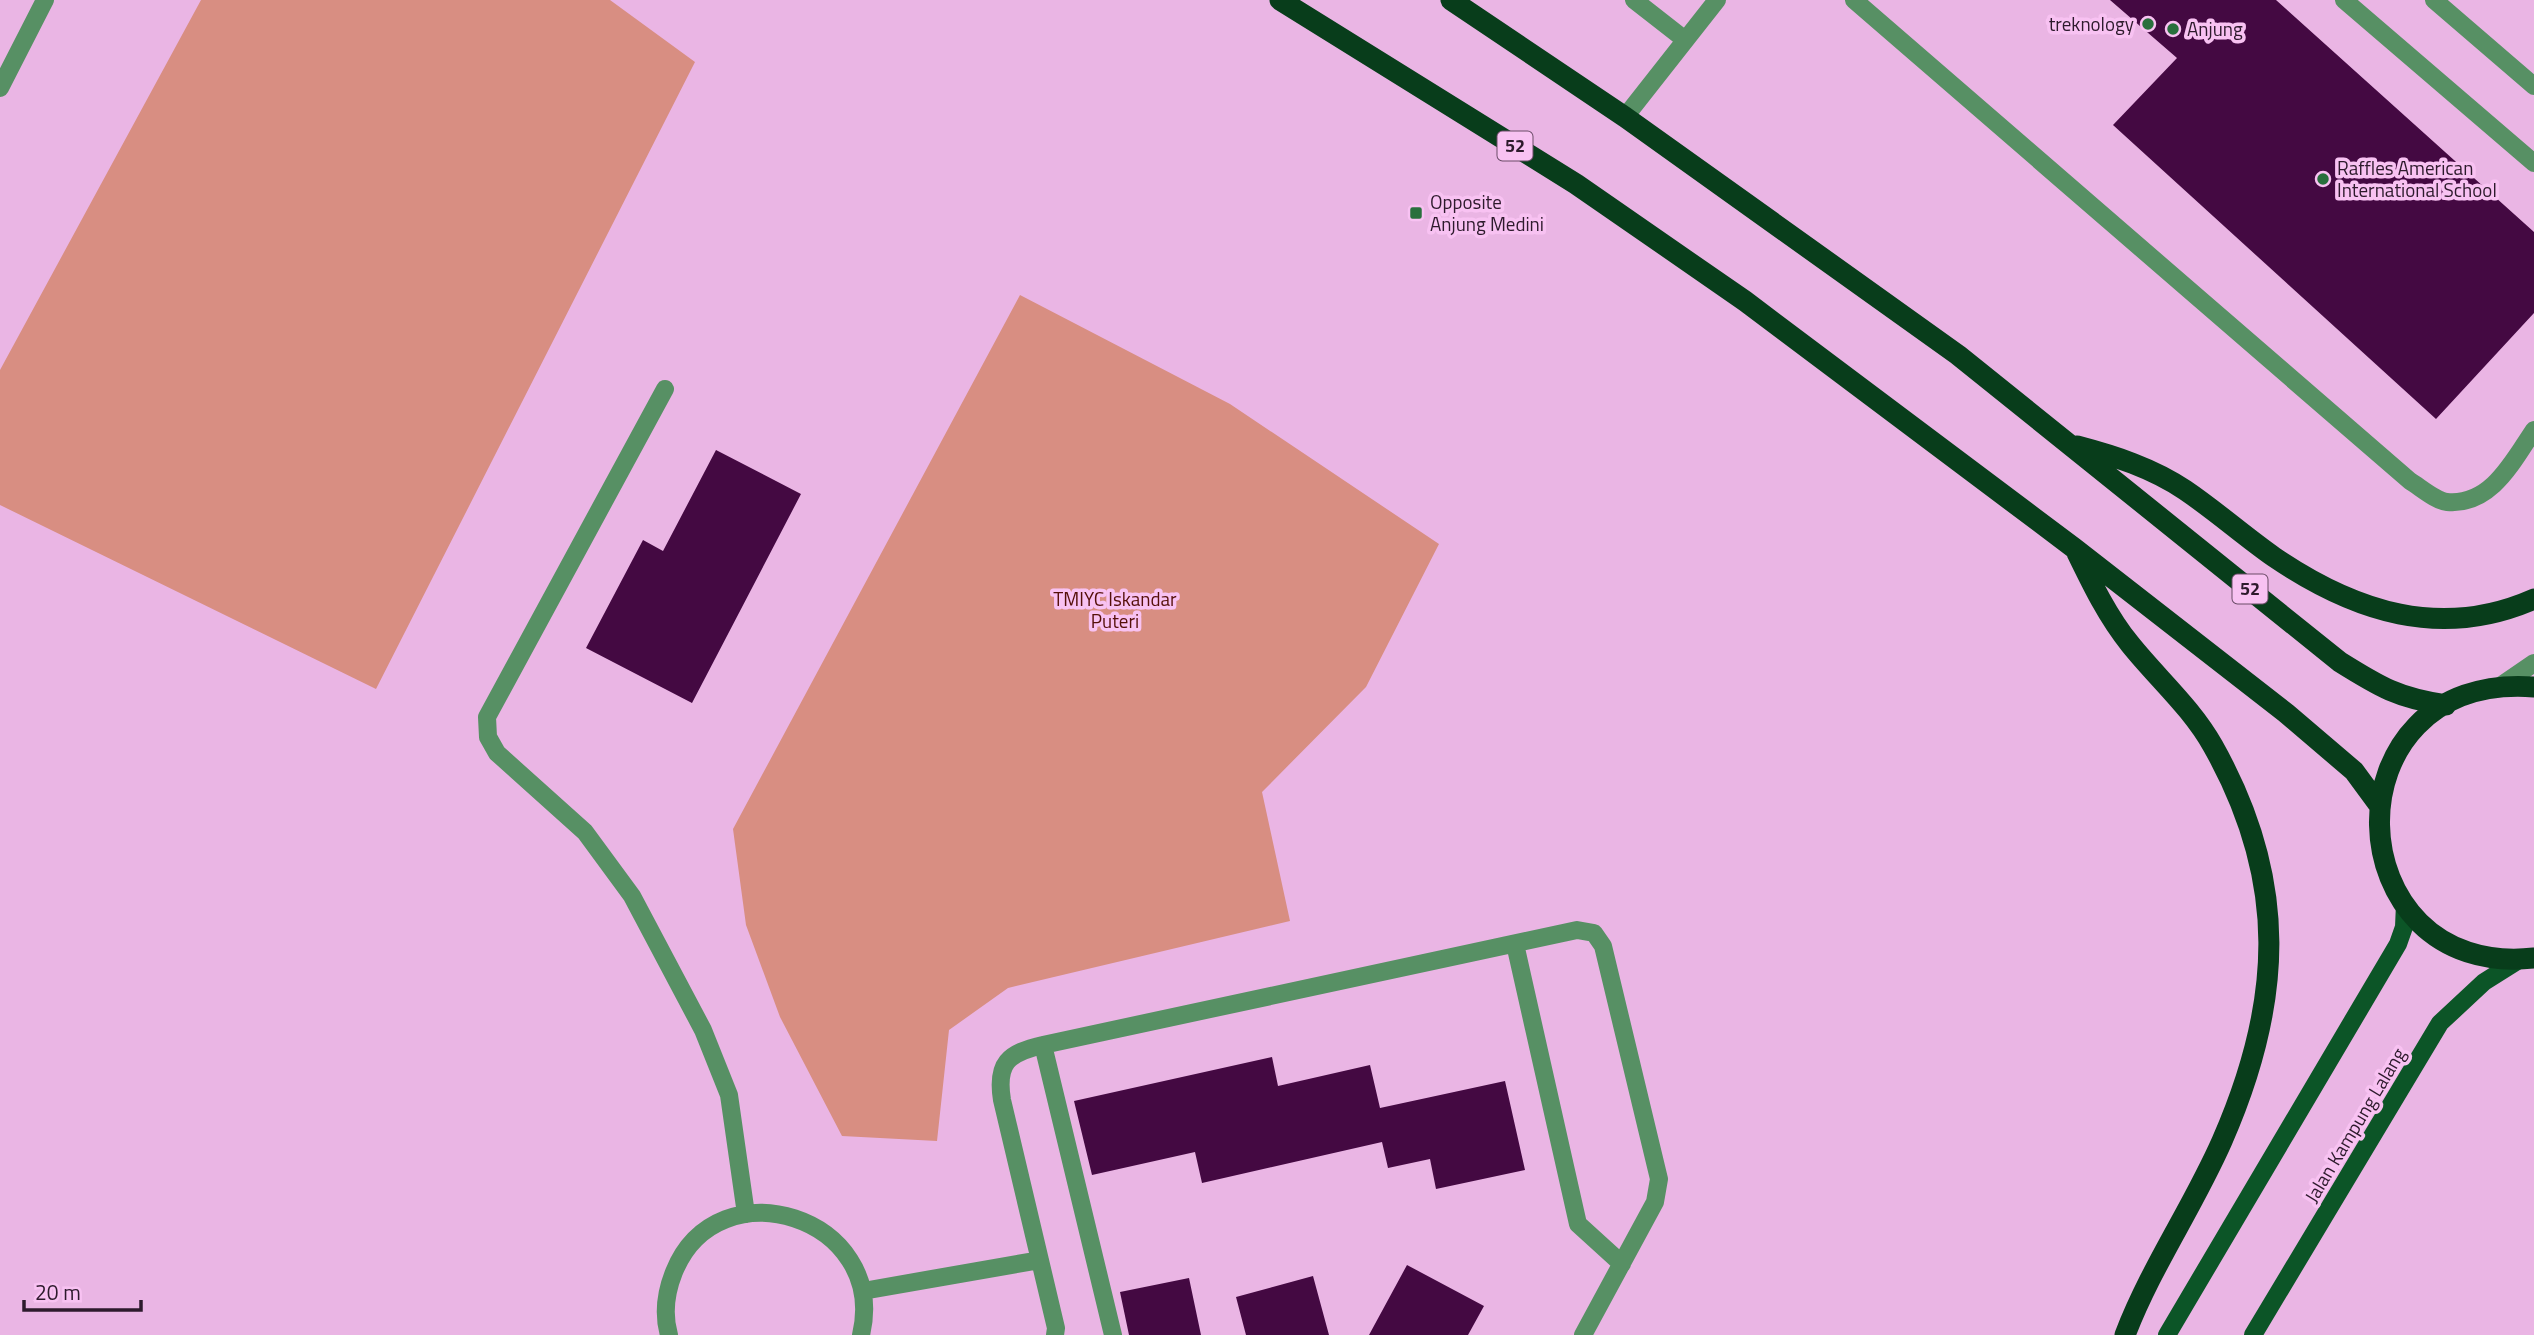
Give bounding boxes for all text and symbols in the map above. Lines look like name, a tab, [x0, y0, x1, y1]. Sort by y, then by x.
place label: treknology	[2049, 9, 2134, 38]
place label: Anjung	[2187, 14, 2243, 43]
marker: treknology	[2140, 16, 2156, 32]
marker: Anjung	[2165, 21, 2181, 37]
road number: 52	[1498, 132, 1532, 160]
place label: Raffles American International School	[2337, 153, 2497, 204]
marker: Raffles American International School	[2315, 171, 2331, 187]
place label: Opposite Anjung Medini	[1430, 187, 1544, 238]
marker: Opposite Anjung Medini	[1408, 205, 1424, 221]
road number: 52	[2232, 574, 2268, 604]
park label: TMIYC Iskandar Puteri	[1053, 584, 1177, 635]
street label: Jalan Kampung Lalang	[2297, 1042, 2413, 1208]
scale bar	[24, 1268, 142, 1312]
text: 20 m	[35, 1276, 81, 1308]

